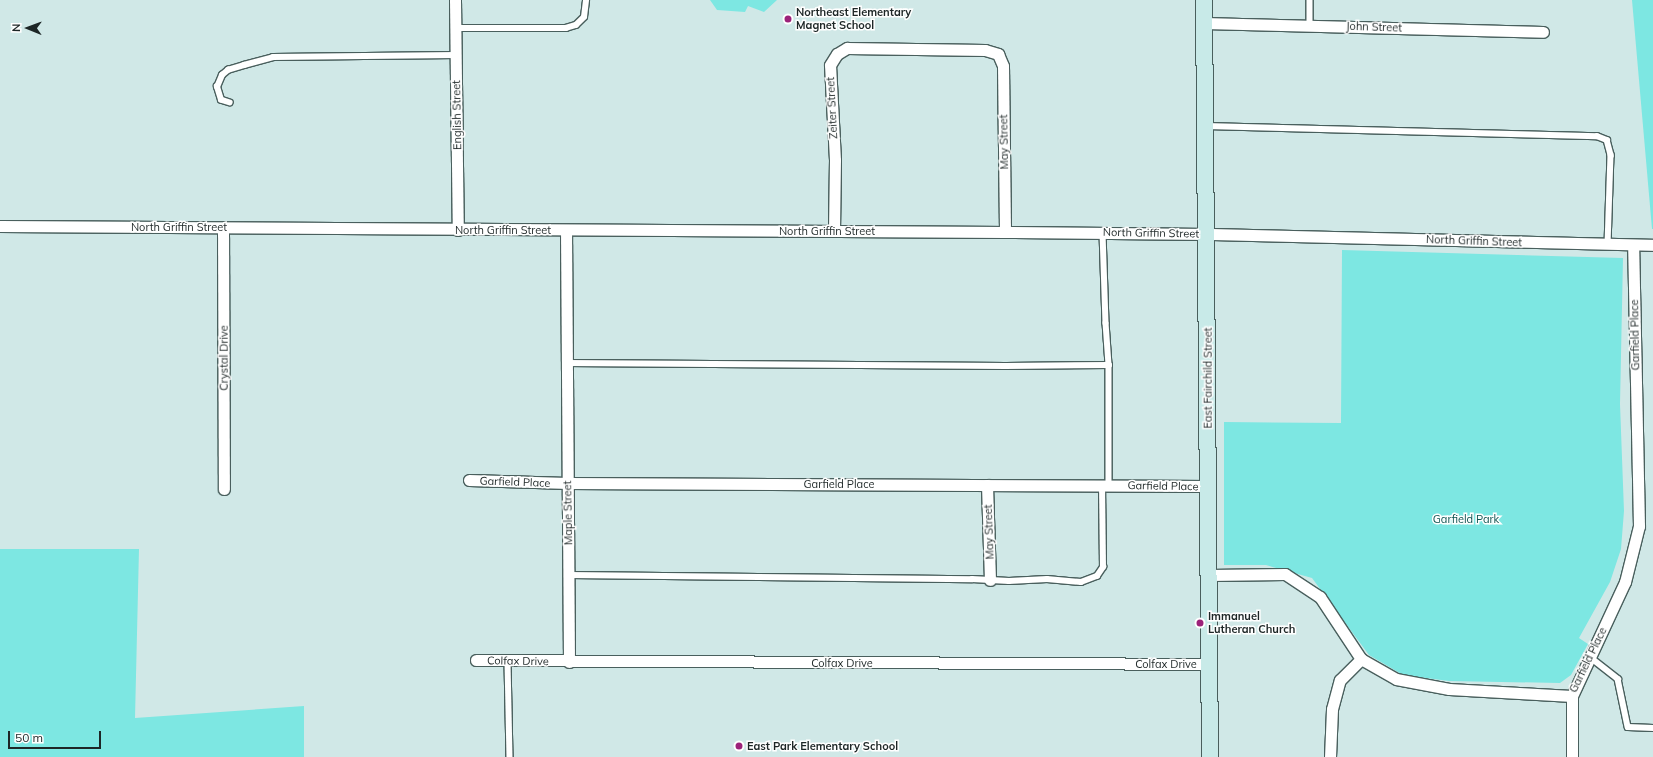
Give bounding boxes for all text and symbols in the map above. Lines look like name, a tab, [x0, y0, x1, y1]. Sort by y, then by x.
place label: Northeast Elementary Magnet School	[796, 6, 911, 32]
north arrow	[8, 8, 48, 48]
marker: Northeast Elementary Magnet School	[783, 14, 793, 24]
street label: John Street	[1346, 19, 1402, 35]
text: N	[9, 24, 23, 32]
street label: Zeiter Street	[824, 77, 840, 139]
street label: English Street	[450, 80, 464, 150]
street label: May Street	[997, 114, 1011, 170]
street label: North Griffin Street	[131, 220, 227, 234]
street label: North Griffin Street	[455, 223, 551, 237]
street label: North Griffin Street	[779, 224, 875, 238]
street label: North Griffin Street	[1103, 226, 1199, 240]
street label: North Griffin Street	[1426, 233, 1522, 249]
street label: Garfield Place	[1628, 299, 1642, 371]
street label: Crystal Drive	[217, 325, 231, 391]
street label: East Fairchild Street	[1201, 327, 1215, 429]
street label: Garfield Place	[479, 474, 551, 490]
street label: Garfield Place	[803, 477, 875, 491]
street label: Garfield Place	[1127, 479, 1199, 493]
street label: Maple Street	[561, 481, 575, 545]
street label: May Street	[981, 504, 997, 560]
park label: Garfield Park	[1433, 512, 1499, 526]
place label: Immanuel Lutheran Church	[1208, 610, 1295, 636]
marker: Immanuel Lutheran Church	[1195, 618, 1205, 628]
street label: Garfield Place	[1567, 625, 1609, 695]
street label: Colfax Drive	[487, 654, 549, 668]
street label: Colfax Drive	[811, 656, 873, 670]
street label: Colfax Drive	[1135, 657, 1197, 671]
scale bar	[10, 723, 103, 749]
text: 50 m	[15, 730, 43, 745]
place label: East Park Elementary School	[747, 739, 898, 753]
marker: East Park Elementary School	[734, 741, 744, 751]

